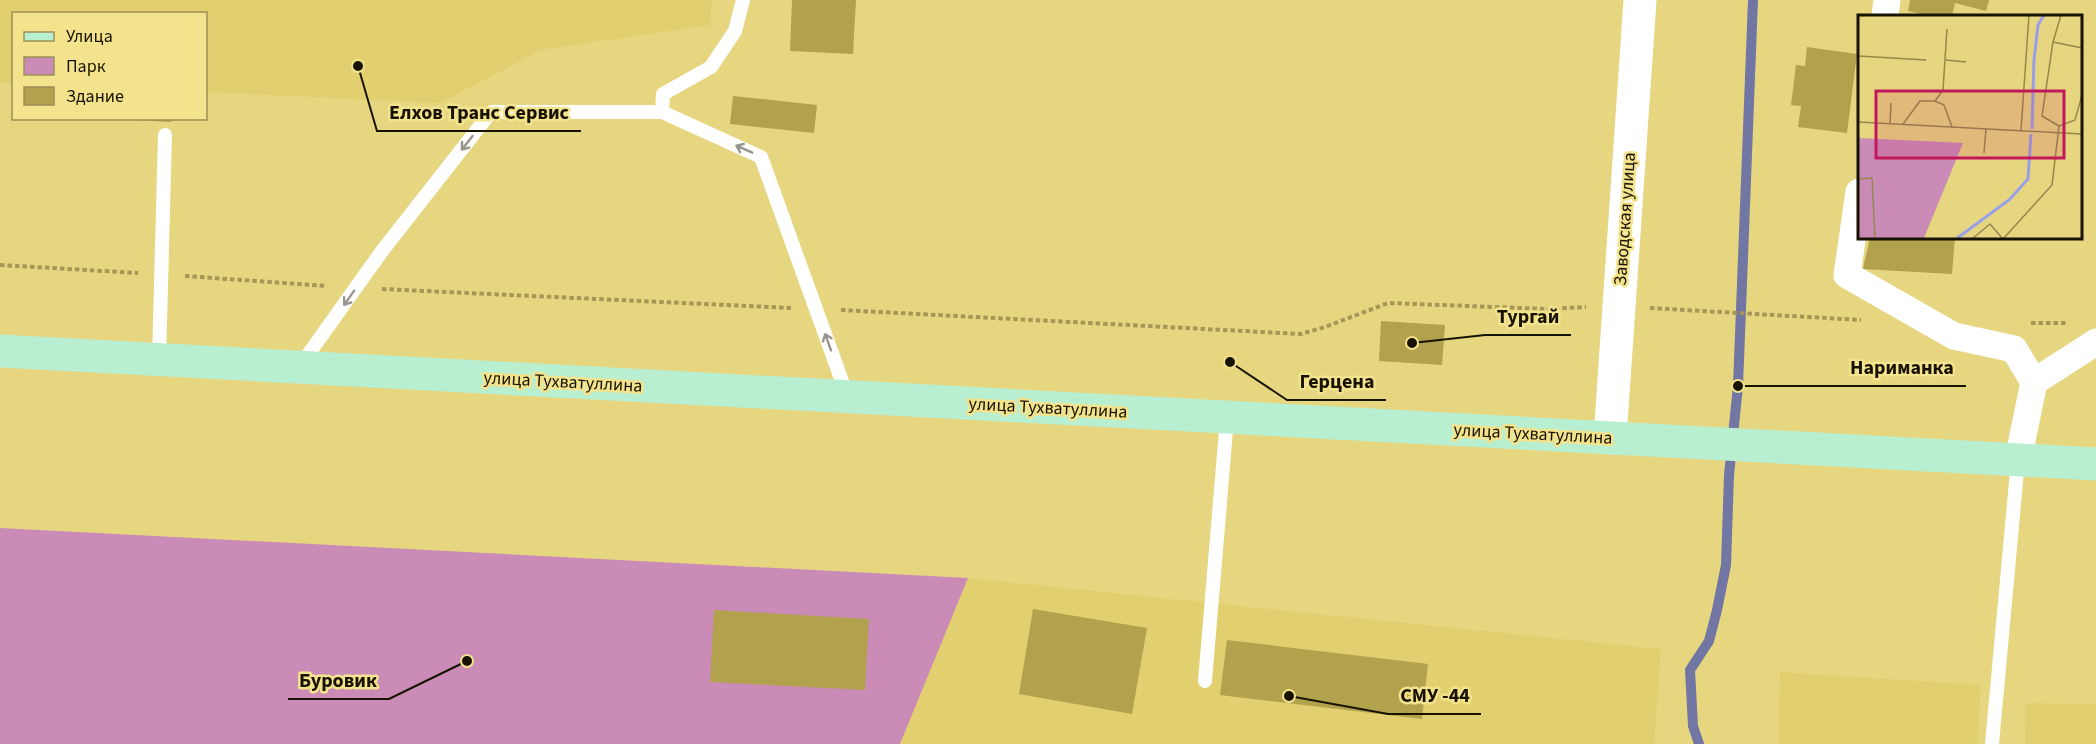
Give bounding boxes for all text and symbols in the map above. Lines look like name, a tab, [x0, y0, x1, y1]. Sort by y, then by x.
legend	[12, 12, 207, 120]
inset map	[1858, 15, 2081, 238]
text: Улица	[66, 24, 113, 49]
text: Парк	[66, 54, 106, 79]
text: Здание	[66, 84, 124, 109]
callout: Елхов Транс Сервис	[377, 93, 581, 131]
text: Елхов Транс Сервис	[389, 99, 569, 127]
one-way arrow	[460, 135, 473, 151]
one-way arrow	[735, 143, 753, 154]
street label: Заводская улица	[1608, 152, 1642, 286]
one-way arrow	[342, 290, 355, 306]
callout: Тургай	[1485, 297, 1571, 335]
text: Тургай	[1497, 303, 1559, 331]
one-way arrow	[822, 333, 833, 352]
callout: Нариманка	[1839, 348, 1966, 386]
text: Нариманка	[1850, 354, 1954, 382]
callout: Герцена	[1287, 362, 1386, 400]
street label: улица Тухватуллина	[483, 365, 643, 399]
text: Герцена	[1300, 368, 1374, 396]
street label: улица Тухватуллина	[968, 391, 1128, 425]
street label: улица Тухватуллина	[1453, 417, 1613, 451]
callout: Буровик	[288, 661, 389, 699]
text: Буровик	[299, 667, 377, 695]
callout: СМУ -44	[1388, 676, 1481, 714]
text: СМУ -44	[1400, 682, 1470, 710]

